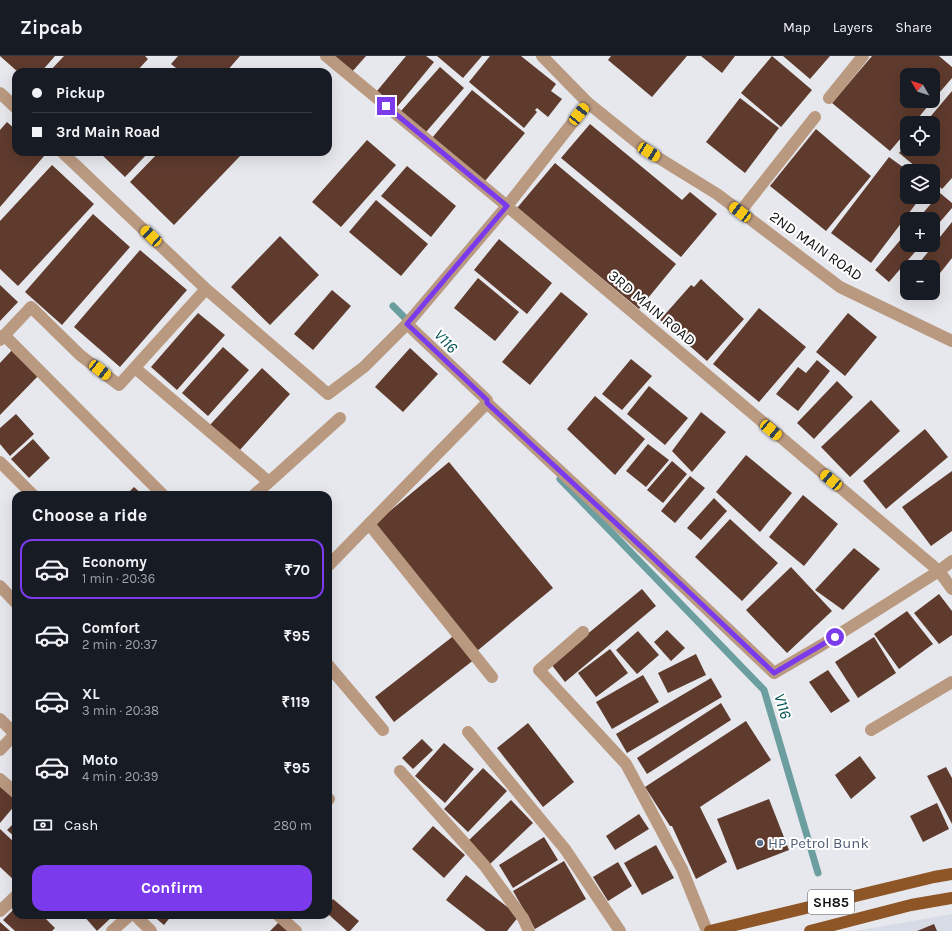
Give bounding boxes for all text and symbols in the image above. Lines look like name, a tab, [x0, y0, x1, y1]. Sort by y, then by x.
text: Zipcab	[20, 17, 83, 39]
text: Map	[783, 19, 811, 36]
text: Layers	[833, 19, 873, 36]
text: Share	[895, 19, 932, 36]
north arrow	[900, 68, 940, 108]
map controls	[900, 68, 940, 300]
text: Pickup	[56, 84, 105, 102]
route end	[377, 97, 395, 115]
car	[567, 101, 591, 127]
button: locate	[900, 116, 940, 156]
text: 3rd Main Road	[56, 123, 160, 141]
car	[636, 141, 662, 163]
button: layers	[900, 164, 940, 204]
car	[727, 200, 753, 224]
street label: 2ND MAIN ROAD	[766, 207, 866, 285]
button: +	[900, 212, 940, 252]
car	[138, 223, 164, 249]
button: −	[900, 260, 940, 300]
street label: 3RD MAIN ROAD	[605, 266, 699, 350]
water label: V116	[430, 325, 462, 357]
car	[87, 358, 113, 382]
car	[758, 418, 784, 442]
car	[818, 468, 844, 492]
text: Choose a ride	[32, 504, 147, 526]
icon: car	[34, 551, 70, 587]
text: Economy	[82, 553, 147, 571]
text: ₹70	[284, 561, 310, 579]
text: 1 min · 20:36	[82, 571, 155, 586]
icon: car	[34, 617, 70, 653]
text: Comfort	[82, 619, 140, 637]
text: ₹95	[284, 627, 310, 645]
route start	[826, 628, 844, 646]
text: 2 min · 20:37	[82, 637, 157, 652]
icon: car	[34, 683, 70, 719]
text: XL	[82, 685, 100, 703]
water label: V116	[770, 691, 796, 722]
text: ₹119	[282, 693, 310, 711]
text: 3 min · 20:38	[82, 703, 159, 718]
icon: car	[34, 749, 70, 785]
text: Moto	[82, 751, 118, 769]
text: ₹95	[284, 759, 310, 777]
text: 4 min · 20:39	[82, 769, 158, 784]
icon: cash	[32, 814, 54, 836]
text: Cash	[64, 816, 98, 834]
text: 280 m	[274, 818, 312, 833]
place label: HP Petrol Bunk	[768, 834, 869, 852]
marker: HP Petrol Bunk	[755, 838, 765, 848]
button: Confirm	[32, 865, 312, 911]
road number: SH85	[808, 890, 854, 914]

